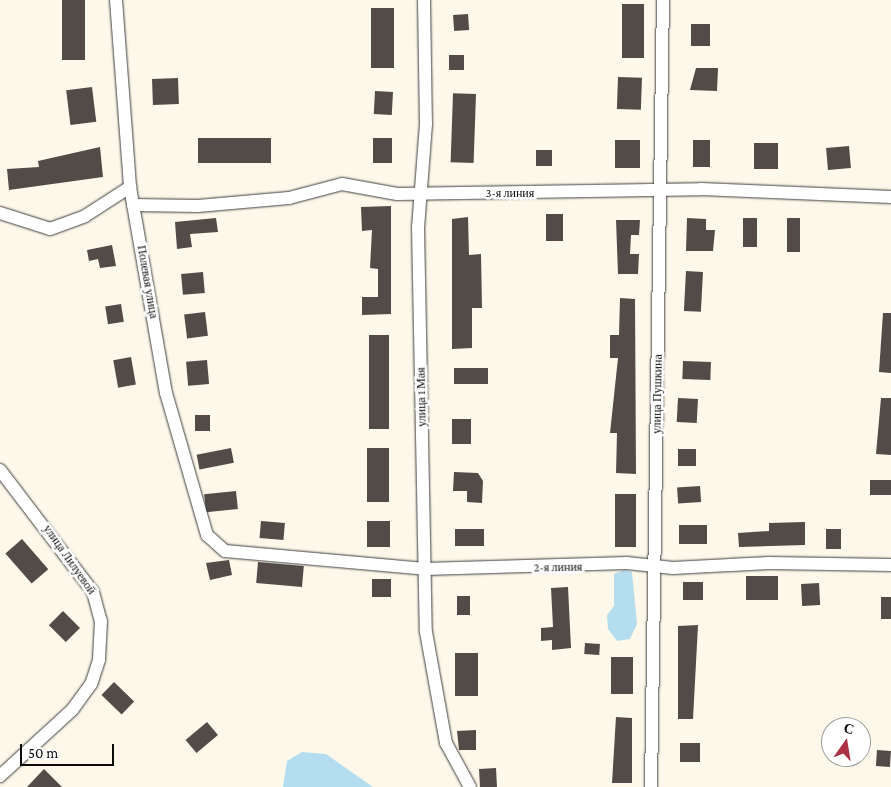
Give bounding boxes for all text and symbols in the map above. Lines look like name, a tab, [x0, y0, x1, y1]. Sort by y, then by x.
street label: 3-я линия	[486, 187, 534, 201]
street label: Полевая улица	[133, 244, 161, 320]
street label: улица Пушкина	[650, 354, 666, 434]
street label: улица 1 Мая	[414, 367, 430, 427]
street label: улица Лилуевой	[40, 522, 98, 598]
street label: 2-я линия	[534, 560, 582, 576]
north arrow	[821, 717, 871, 767]
text: С	[842, 719, 856, 737]
scale bar	[22, 734, 116, 766]
text: 50 m	[28, 745, 58, 761]

